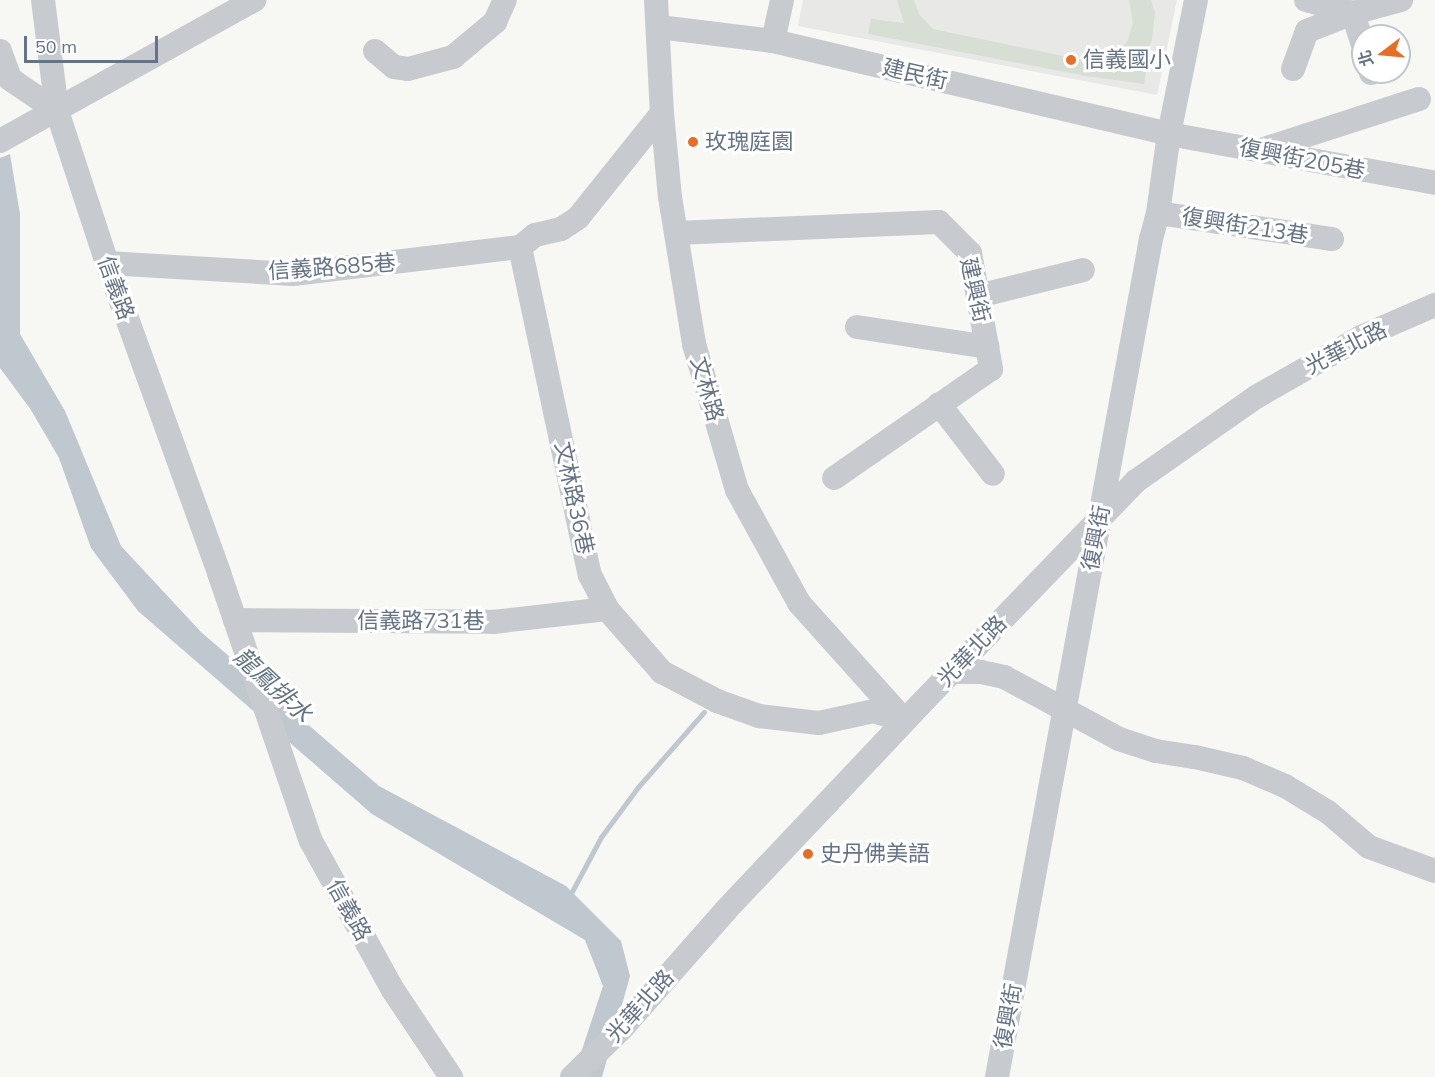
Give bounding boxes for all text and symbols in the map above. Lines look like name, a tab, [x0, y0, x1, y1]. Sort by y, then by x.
scale bar	[27, 24, 160, 62]
north arrow	[1351, 24, 1411, 84]
text: 50 m	[35, 35, 77, 58]
place label: 信義國小	[1083, 47, 1171, 73]
text: 北	[1354, 48, 1377, 69]
marker: 信義國小	[1064, 53, 1078, 67]
street label: 建民街	[880, 54, 950, 94]
place label: 玫瑰庭園	[705, 129, 793, 155]
street label: 復興街205巷	[1237, 134, 1367, 184]
marker: 玫瑰庭園	[686, 135, 700, 149]
street label: 復興街213巷	[1180, 203, 1310, 249]
street label: 信義路685巷	[267, 249, 397, 285]
street label: 信義路	[92, 252, 140, 324]
street label: 建興街	[955, 255, 995, 325]
street label: 光華北路	[1301, 316, 1391, 380]
street label: 文林路	[685, 354, 729, 424]
street label: 文林路36巷	[549, 439, 599, 557]
street label: 復興街	[1077, 503, 1115, 573]
street label: 信義路731巷	[357, 608, 485, 634]
street label: 光華北路	[932, 610, 1012, 692]
water label: 龍鳳排水	[228, 642, 318, 728]
place label: 史丹佛美語	[820, 841, 930, 867]
marker: 史丹佛美語	[801, 847, 815, 861]
street label: 信義路	[321, 875, 377, 945]
street label: 光華北路	[601, 964, 679, 1048]
street label: 復興街	[989, 981, 1027, 1051]

